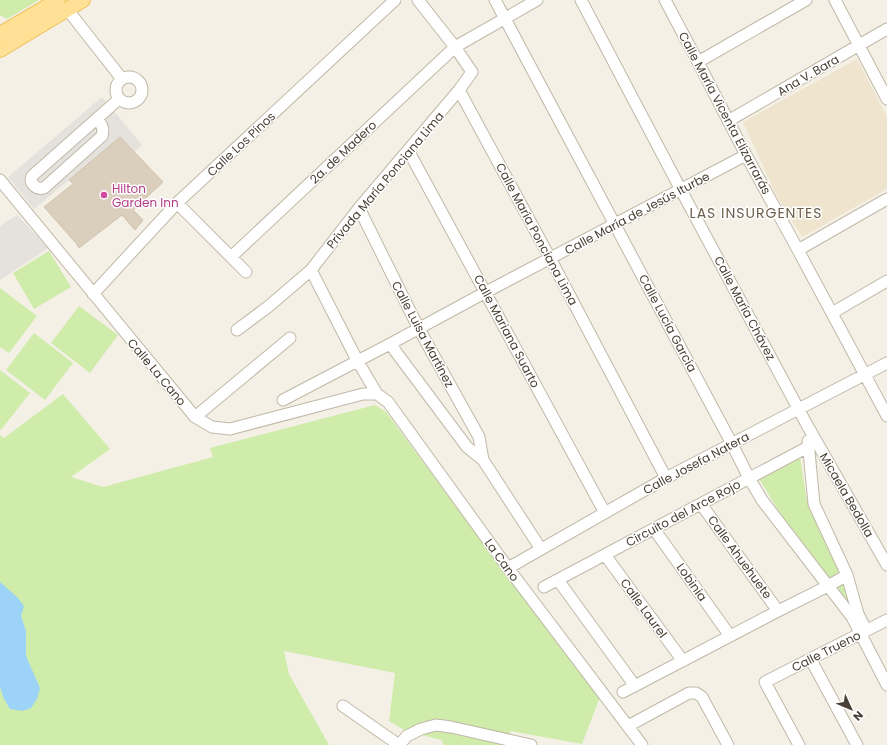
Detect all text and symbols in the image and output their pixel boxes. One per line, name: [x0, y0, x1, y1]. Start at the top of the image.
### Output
street label: Calle María Vicenta Elizarrarás: [675, 29, 775, 197]
street label: Ana V. Bara: [774, 50, 842, 100]
street label: Calle Los Pinos: [203, 108, 279, 180]
street label: Privada María Ponciana Lima: [323, 108, 447, 252]
street label: 2a. de Madero: [306, 116, 380, 187]
street label: Calle María Ponciana Lima: [492, 160, 582, 308]
street label: Calle María de Jesús Iturbe: [561, 167, 713, 259]
place label: Hilton Garden Inn: [112, 180, 179, 211]
marker: Hilton Garden Inn: [99, 190, 109, 200]
district label: LAS INSURGENTES: [690, 203, 822, 223]
street label: Calle María Chávez: [710, 253, 780, 363]
street label: Calle Mariana Suarto: [470, 271, 544, 391]
street label: Calle Lucía García: [635, 271, 701, 375]
street label: Calle Luisa Martínez: [388, 278, 458, 390]
street label: Calle La Cano: [124, 335, 190, 410]
street label: Calle Josefa Natera: [640, 428, 752, 498]
street label: Micaela Bedolla: [816, 450, 878, 540]
street label: Circuito del Arce Rojo: [623, 475, 744, 550]
street label: Calle Ahuehuete: [704, 512, 776, 602]
street label: La Cano: [481, 535, 524, 585]
street label: Lobinia: [673, 560, 711, 604]
street label: Calle Laurel: [617, 575, 671, 641]
street label: Calle Trueno: [789, 626, 864, 676]
north arrow: [831, 689, 871, 729]
text: N: [850, 707, 867, 724]

